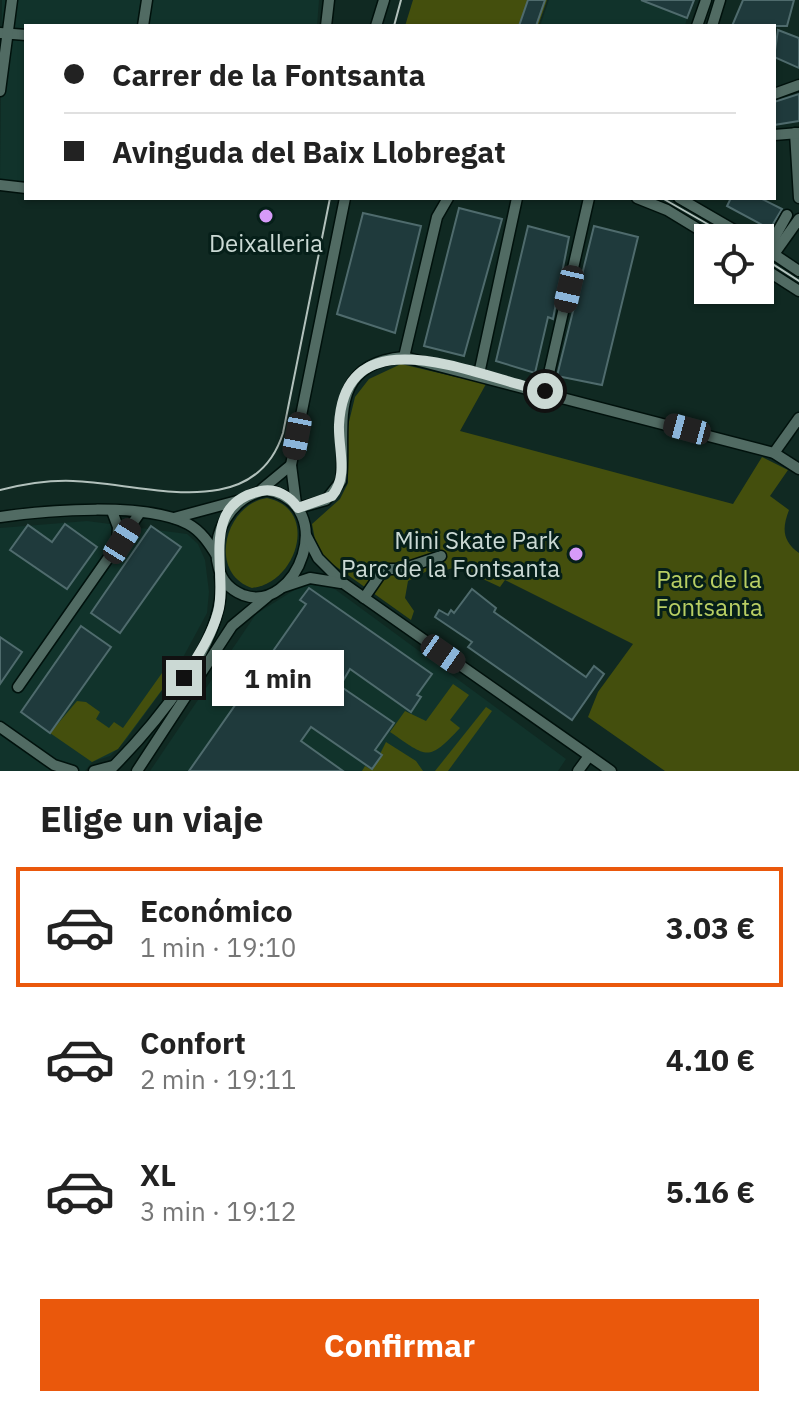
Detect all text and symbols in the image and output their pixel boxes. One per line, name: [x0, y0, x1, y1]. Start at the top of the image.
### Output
text: Carrer de la Fontsanta: [112, 55, 426, 94]
text: Avinguda del Baix Llobregat: [112, 132, 506, 171]
marker: Deixalleria: [257, 207, 275, 225]
map controls: [694, 224, 774, 304]
button: locate: [694, 224, 774, 304]
place label: Deixalleria: [209, 227, 323, 259]
car: [552, 263, 586, 315]
route start: [527, 373, 563, 409]
car: [281, 410, 313, 462]
car: [661, 411, 713, 447]
car: [99, 514, 145, 568]
place label: Mini Skate Park Parc de la Fontsanta: [341, 524, 560, 584]
marker: Mini Skate Park Parc de la Fontsanta: [567, 545, 585, 563]
park label: Parc de la Fontsanta: [655, 563, 763, 623]
car: [416, 630, 470, 678]
callout: 1 min: [212, 650, 344, 706]
route end: [166, 660, 202, 696]
text: 1 min: [244, 661, 312, 695]
text: Elige un viaje: [40, 795, 264, 842]
icon: car: [44, 891, 116, 963]
text: Económico: [140, 891, 293, 930]
text: 3.03 €: [666, 908, 755, 947]
text: 1 min · 19:10: [140, 930, 296, 964]
icon: car: [44, 1023, 116, 1095]
text: Confort: [140, 1023, 246, 1062]
text: 4.10 €: [666, 1040, 755, 1079]
text: 2 min · 19:11: [140, 1062, 296, 1096]
icon: car: [44, 1155, 116, 1227]
text: XL: [140, 1155, 176, 1194]
text: 5.16 €: [666, 1172, 755, 1211]
text: 3 min · 19:12: [140, 1194, 296, 1228]
button: Confirmar: [40, 1299, 759, 1391]

